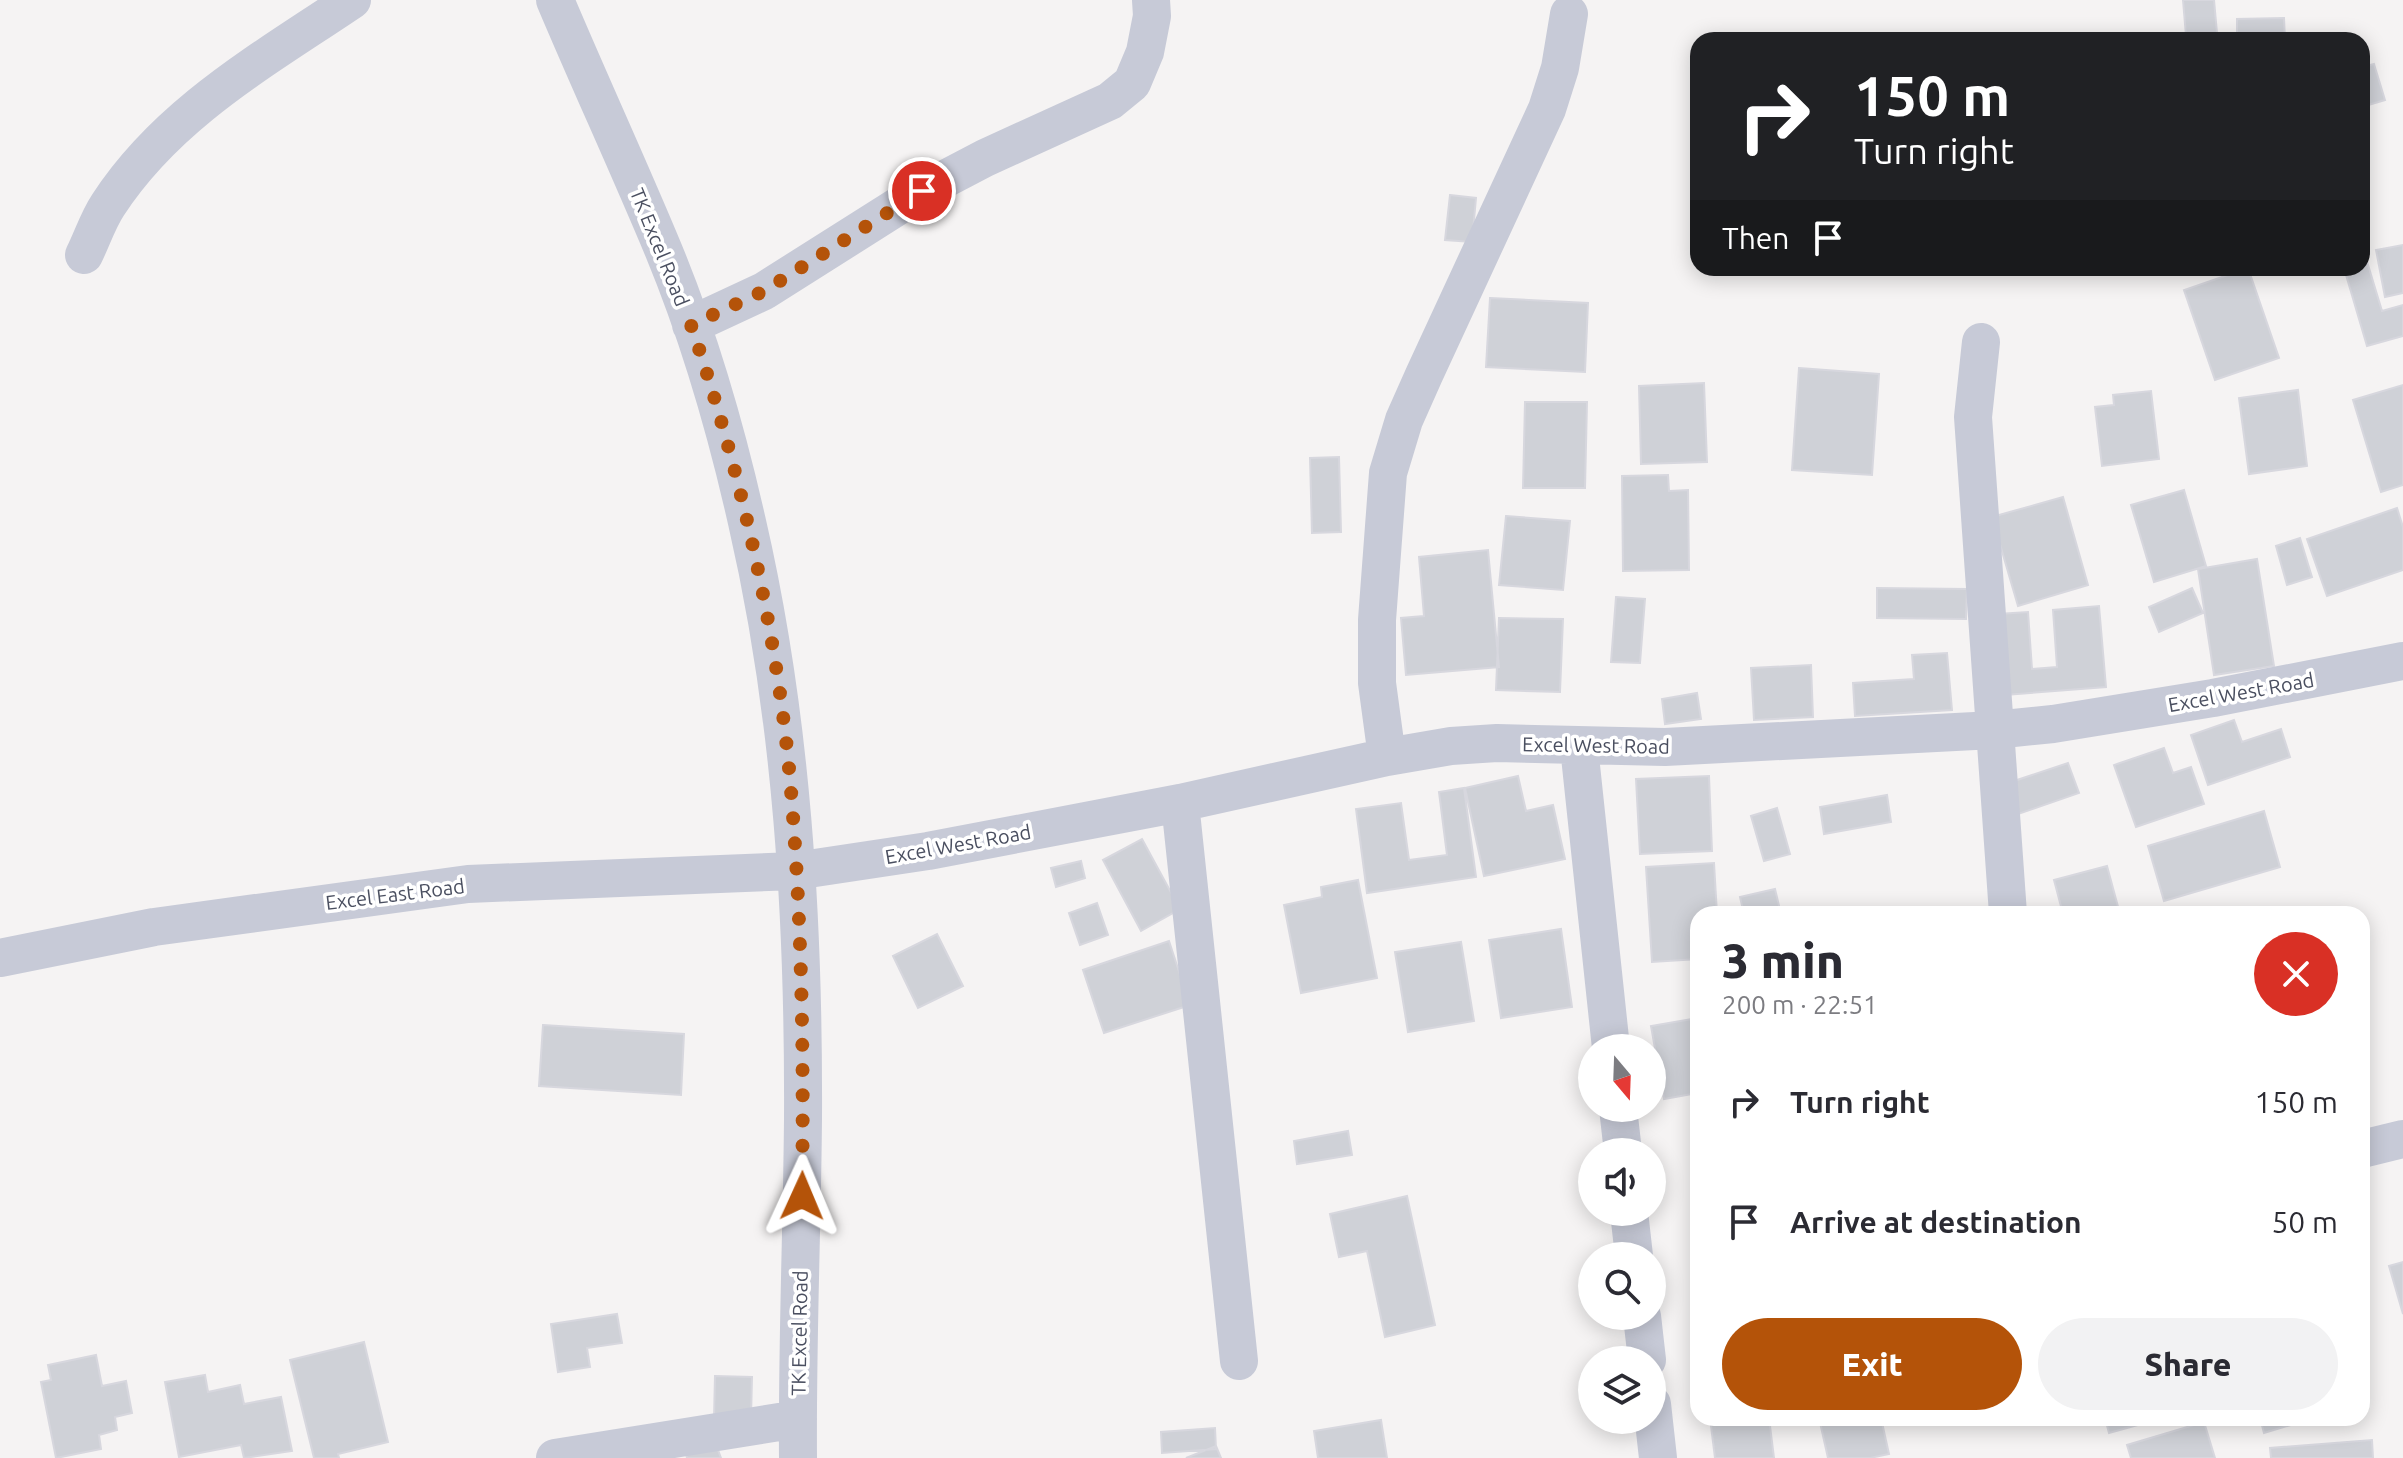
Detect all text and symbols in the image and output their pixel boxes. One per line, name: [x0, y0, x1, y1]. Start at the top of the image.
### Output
icon: right: [1722, 64, 1826, 168]
text: 150 m: [1854, 64, 2010, 127]
text: Turn right: [1854, 130, 2014, 171]
pin: [888, 157, 956, 225]
icon: arrive: [900, 169, 944, 213]
street label: TK Excel Road: [626, 185, 694, 309]
icon: arrive: [1806, 216, 1850, 260]
text: Then: [1722, 221, 1790, 255]
street label: Excel West Road: [2166, 668, 2316, 716]
street label: Excel West Road: [1522, 732, 1670, 758]
street label: Excel West Road: [883, 820, 1033, 868]
street label: Excel East Road: [324, 874, 466, 914]
button: close: [2254, 932, 2338, 1016]
text: 3 min: [1722, 933, 1844, 987]
text: 200 m · 22:51: [1722, 990, 1878, 1019]
north arrow: [1578, 1034, 1666, 1122]
map controls: [1578, 1034, 1666, 1434]
icon: right: [1722, 1080, 1766, 1124]
text: Turn right: [1790, 1085, 1930, 1119]
text: 150 m: [2254, 1085, 2338, 1119]
button: sound: [1578, 1138, 1666, 1226]
position arrow: [760, 1154, 844, 1238]
icon: arrive: [1722, 1200, 1766, 1244]
text: Arrive at destination: [1790, 1205, 2082, 1239]
text: 50 m: [2271, 1205, 2338, 1239]
button: search: [1578, 1242, 1666, 1330]
street label: TK Excel Road: [786, 1270, 812, 1396]
button: Exit: [1722, 1318, 2022, 1410]
button: Share: [2038, 1318, 2338, 1410]
button: layers: [1578, 1346, 1666, 1434]

